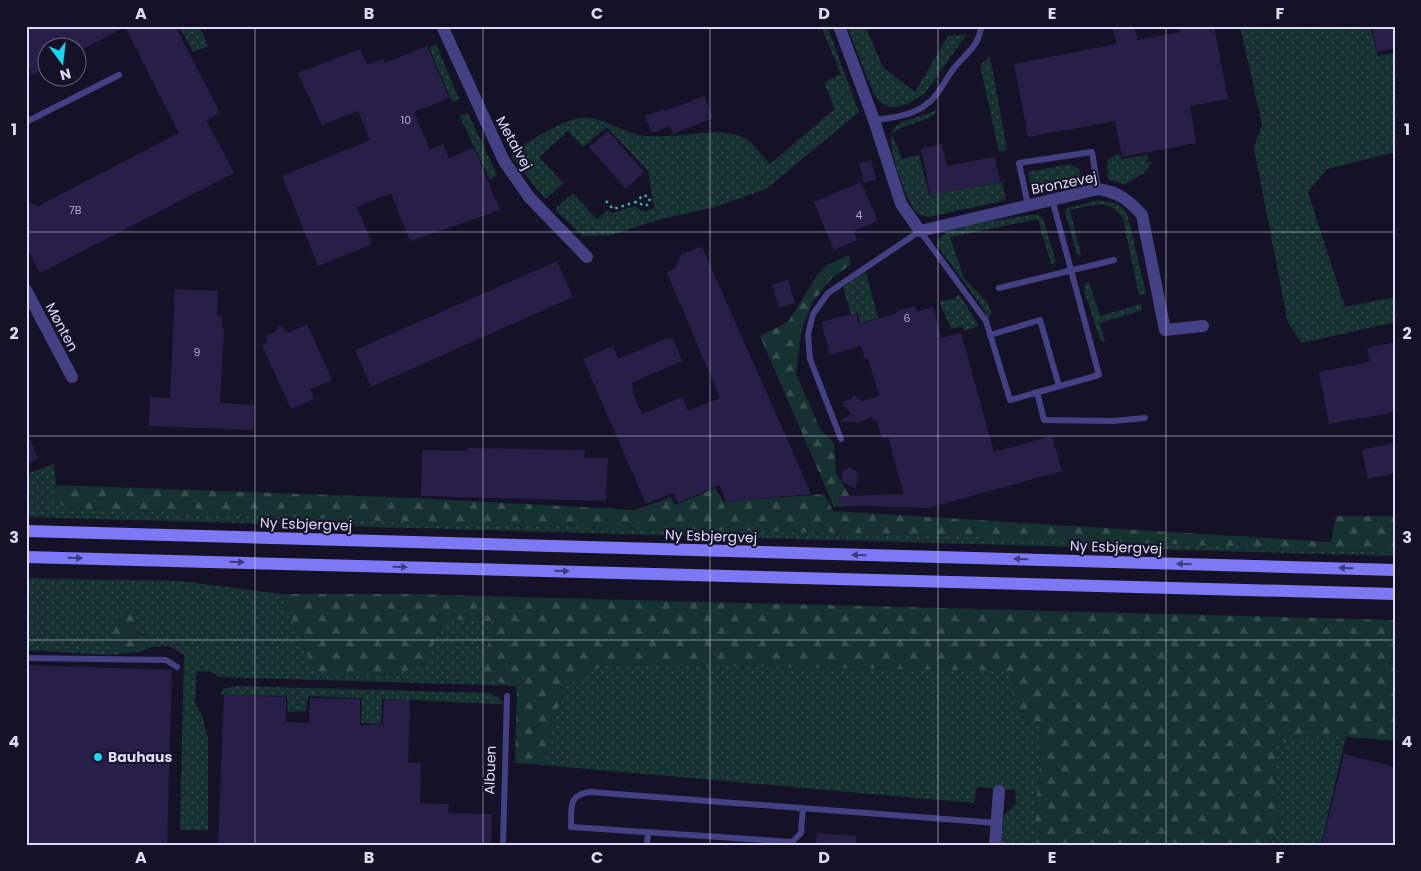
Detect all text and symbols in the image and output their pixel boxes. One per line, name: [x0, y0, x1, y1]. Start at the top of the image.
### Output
text: A: [135, 2, 147, 25]
text: B: [364, 2, 374, 25]
text: C: [591, 2, 603, 25]
text: D: [818, 2, 830, 25]
text: E: [1048, 2, 1056, 25]
text: F: [1276, 2, 1285, 25]
north arrow: [38, 38, 88, 88]
text: N: [58, 64, 73, 86]
house number: 10: [401, 112, 411, 128]
street label: Metalvej: [491, 112, 537, 174]
text: 1: [11, 118, 17, 141]
text: 1: [1404, 118, 1410, 141]
street label: Bronzevej: [1029, 167, 1099, 199]
house number: 7B: [69, 202, 82, 218]
house number: 4: [856, 207, 863, 223]
street label: Mønten: [41, 299, 83, 355]
house number: 6: [904, 310, 911, 326]
text: 2: [9, 322, 19, 345]
text: 2: [1402, 322, 1412, 345]
house number: 9: [194, 344, 201, 360]
street label: Ny Esbjergvej: [260, 512, 352, 536]
street label: Ny Esbjergvej: [665, 524, 757, 548]
text: 3: [9, 526, 19, 549]
text: 3: [1402, 526, 1412, 549]
street label: Ny Esbjergvej: [1070, 535, 1162, 559]
one-way arrow: [850, 551, 866, 559]
one-way arrow: [67, 554, 83, 562]
one-way arrow: [1013, 555, 1029, 563]
one-way arrow: [230, 559, 246, 567]
one-way arrow: [1175, 560, 1191, 568]
one-way arrow: [392, 563, 408, 571]
one-way arrow: [1338, 564, 1354, 572]
one-way arrow: [555, 567, 571, 575]
text: 4: [9, 730, 20, 753]
text: 4: [1402, 730, 1413, 753]
street label: Albuen: [479, 745, 501, 795]
place label: Bauhaus: [108, 747, 173, 767]
marker: Bauhaus: [92, 751, 104, 763]
text: A: [135, 846, 147, 869]
text: B: [364, 846, 374, 869]
text: C: [591, 846, 603, 869]
text: D: [818, 846, 830, 869]
text: E: [1048, 846, 1056, 869]
text: F: [1276, 846, 1285, 869]

